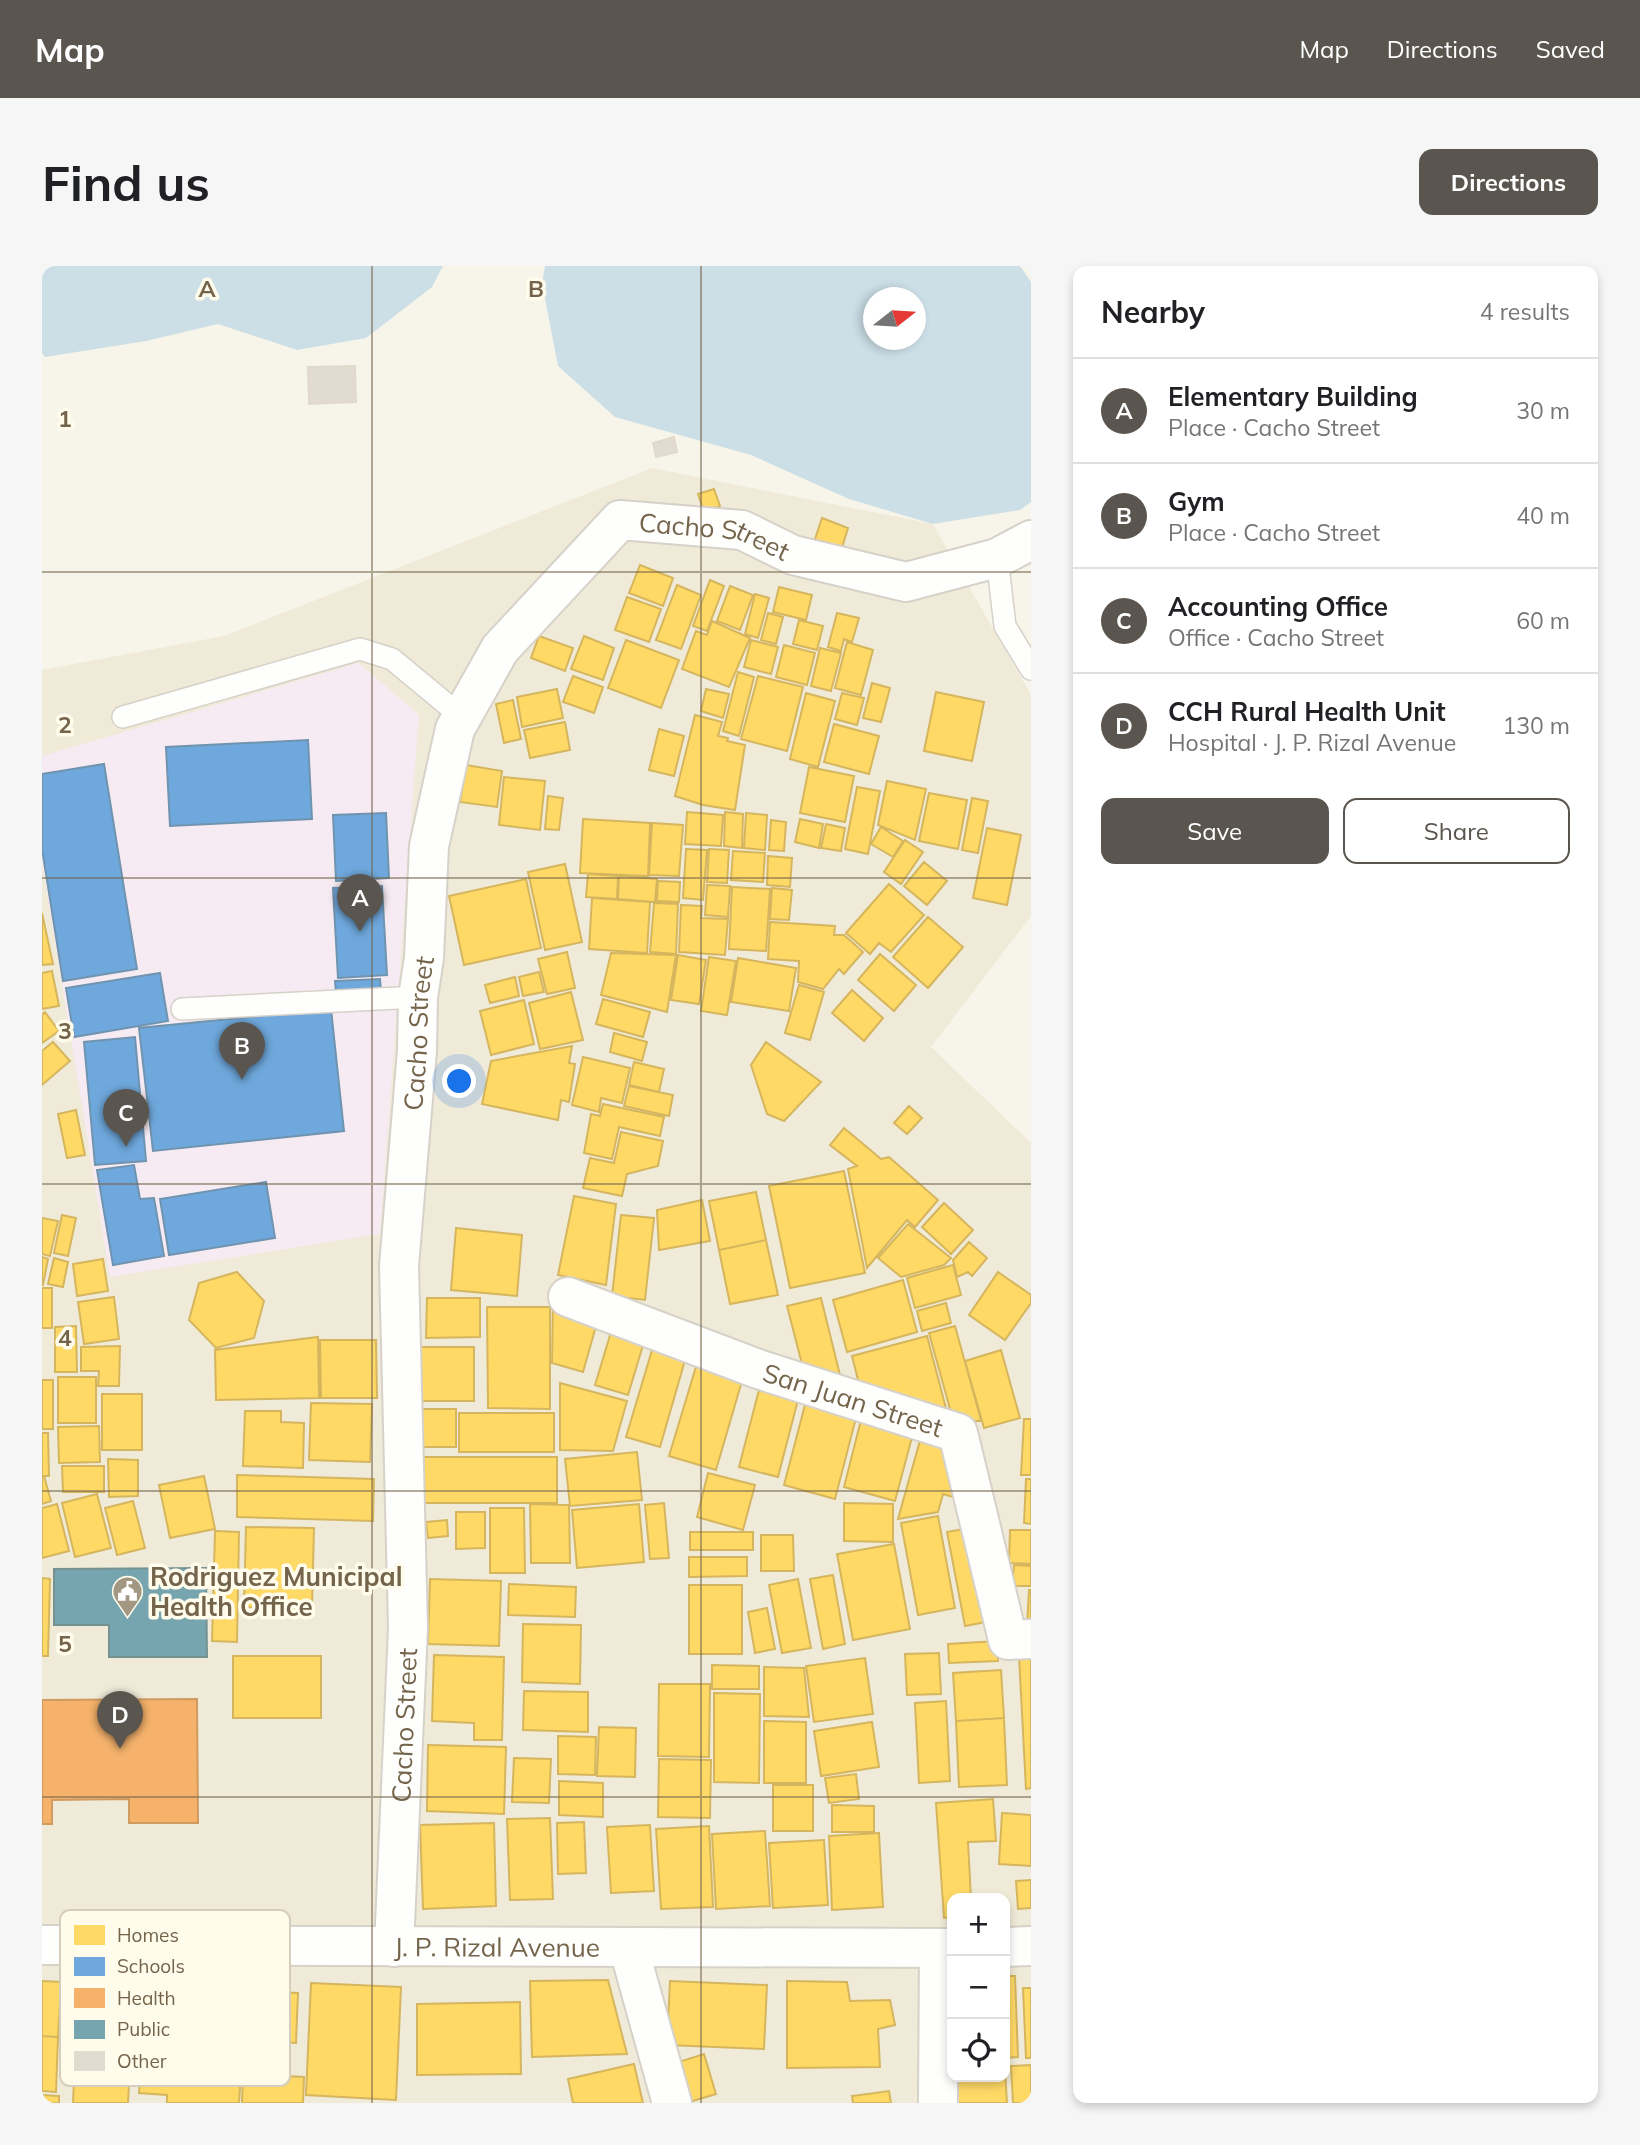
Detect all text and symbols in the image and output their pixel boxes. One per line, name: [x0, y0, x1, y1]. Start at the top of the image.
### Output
text: Map: [35, 29, 105, 70]
text: Map: [1299, 34, 1349, 64]
text: Directions: [1387, 34, 1498, 64]
text: Saved: [1536, 34, 1605, 64]
button: Directions: [1419, 149, 1598, 215]
text: Find us: [42, 152, 210, 213]
text: A: [198, 274, 216, 303]
text: B: [528, 274, 544, 303]
north arrow: [863, 287, 926, 350]
text: Nearby: [1101, 293, 1205, 331]
text: 4 results: [1480, 297, 1570, 326]
text: Elementary Building: [1168, 380, 1418, 413]
text: A: [1115, 396, 1133, 425]
text: 30 m: [1516, 396, 1570, 425]
text: 1: [58, 404, 72, 433]
text: Place · Cacho Street: [1168, 413, 1380, 442]
text: Gym: [1168, 485, 1225, 518]
text: B: [1116, 501, 1132, 530]
text: 40 m: [1516, 501, 1570, 530]
street label: Cacho Street: [638, 505, 795, 567]
text: Place · Cacho Street: [1168, 518, 1380, 547]
text: Accounting Office: [1168, 590, 1388, 623]
text: C: [1116, 606, 1132, 635]
text: 60 m: [1516, 606, 1570, 635]
text: Office · Cacho Street: [1168, 623, 1384, 652]
text: CCH Rural Health Unit: [1168, 695, 1446, 728]
text: 2: [58, 710, 72, 739]
text: D: [1115, 711, 1133, 740]
text: 130 m: [1502, 711, 1570, 740]
text: Hospital · J. P. Rizal Avenue: [1168, 728, 1456, 757]
button: Save: [1101, 798, 1329, 864]
button: Share: [1343, 798, 1570, 864]
pin: A: [337, 874, 383, 932]
street label: Cacho Street: [396, 954, 441, 1112]
text: 3: [58, 1016, 72, 1045]
pin: B: [219, 1022, 265, 1080]
your location: [442, 1064, 476, 1098]
pin: C: [103, 1089, 149, 1147]
text: 4: [58, 1323, 72, 1352]
street label: San Juan Street: [759, 1355, 947, 1444]
place label: Rodriguez Municipal Health Office: [150, 1560, 402, 1623]
public building icon: Rodriguez Municipal Health Office: [110, 1574, 144, 1618]
text: 5: [58, 1629, 72, 1658]
street label: Cacho Street: [384, 1647, 424, 1803]
pin: D: [97, 1691, 143, 1749]
map controls: [947, 1893, 1010, 2082]
button: +: [947, 1893, 1010, 1956]
legend: [60, 1910, 290, 2086]
text: Homes: [117, 1923, 179, 1947]
street label: J. P. Rizal Avenue: [394, 1930, 600, 1963]
text: Schools: [117, 1954, 185, 1978]
button: −: [947, 1956, 1010, 2019]
text: Health: [117, 1986, 176, 2010]
text: Public: [117, 2017, 170, 2041]
button: locate: [947, 2019, 1010, 2082]
text: Other: [117, 2049, 167, 2073]

